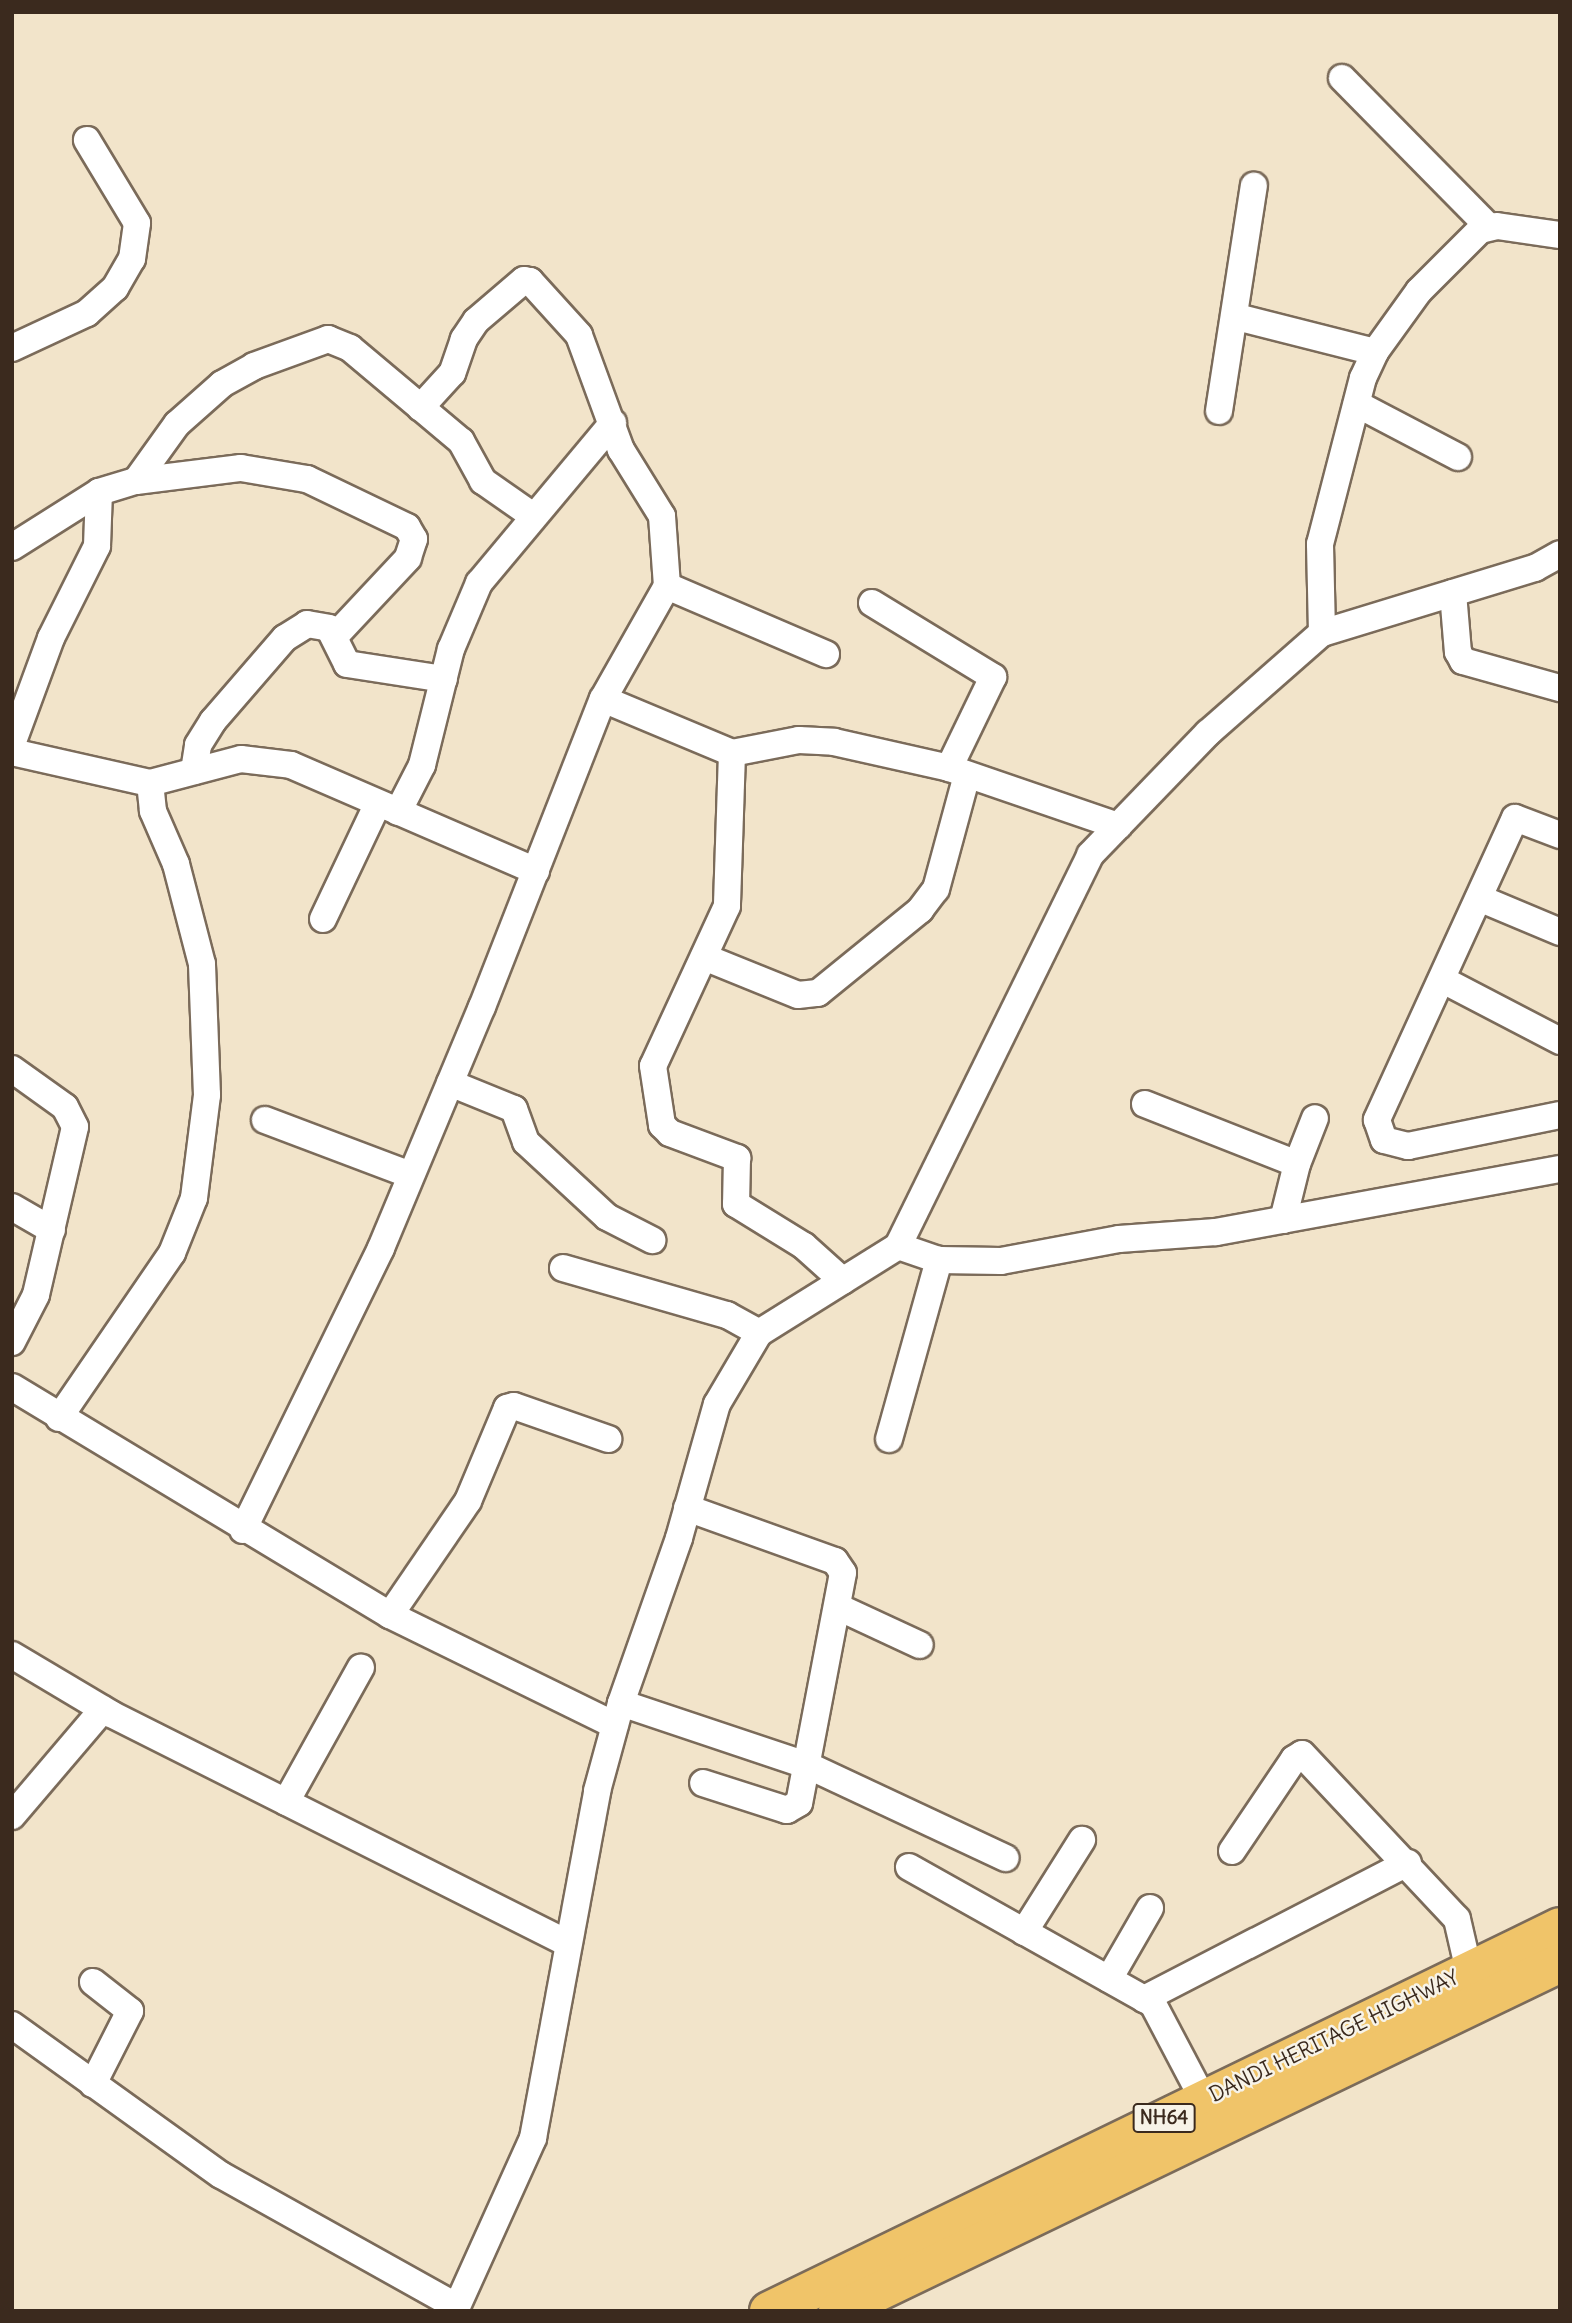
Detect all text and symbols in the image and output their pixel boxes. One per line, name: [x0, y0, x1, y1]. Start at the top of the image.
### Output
street label: DANDI HERITAGE HIGHWAY: [1205, 1965, 1463, 2107]
road number: NH64: [1132, 2102, 1196, 2134]

